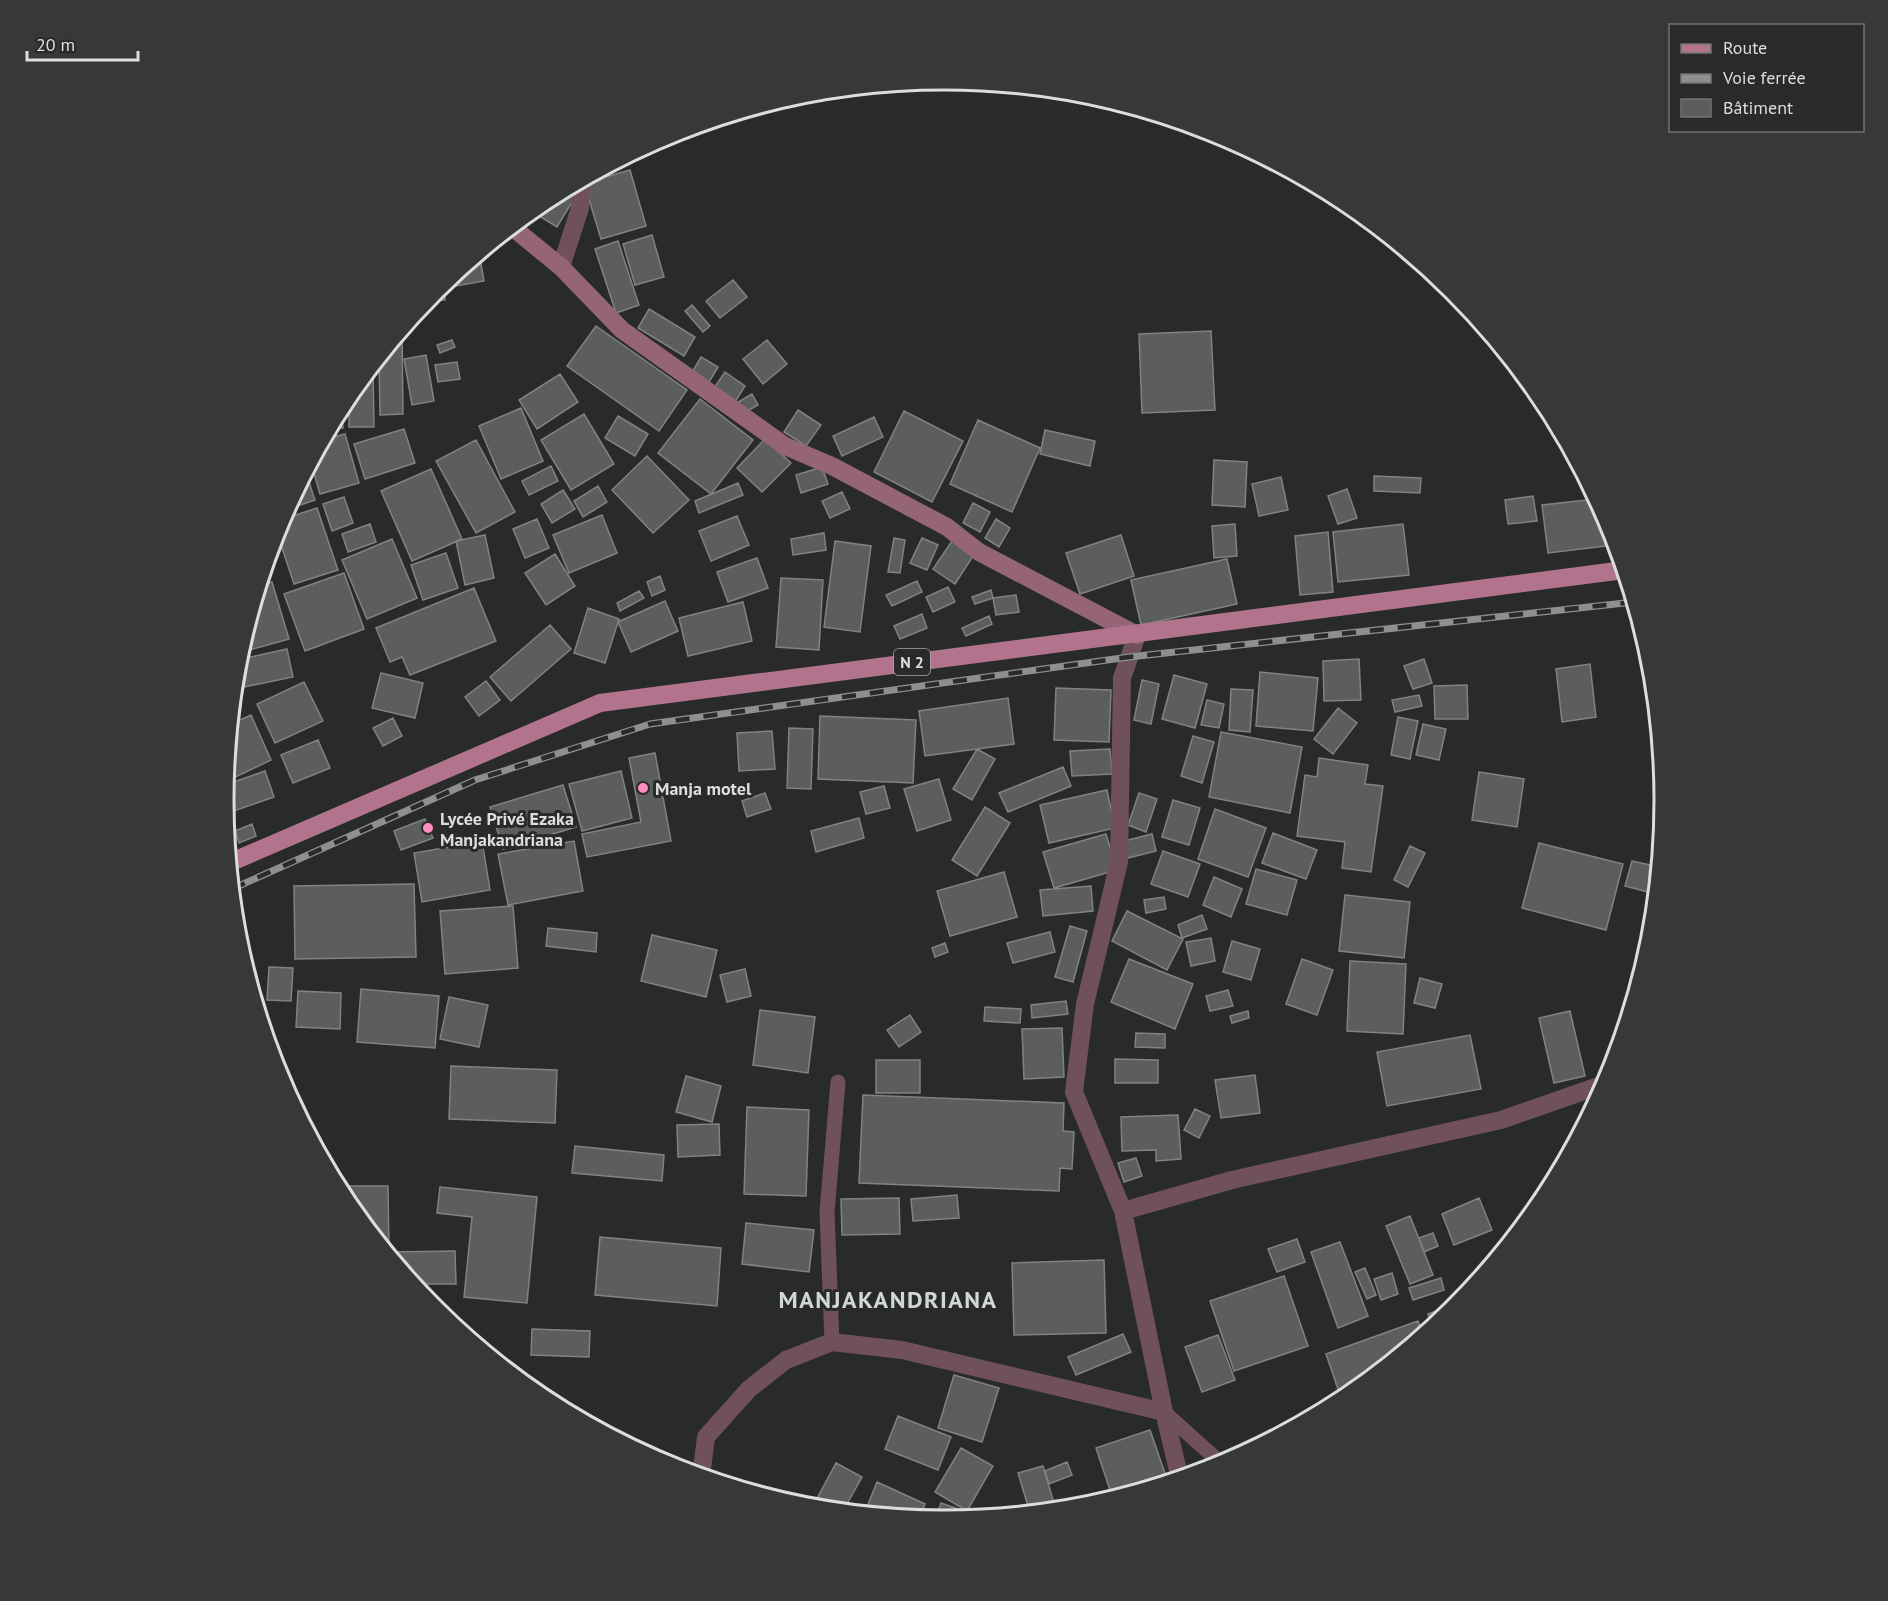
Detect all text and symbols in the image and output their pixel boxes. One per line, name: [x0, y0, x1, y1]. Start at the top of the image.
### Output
scale bar: [27, 24, 138, 62]
legend: [1669, 24, 1864, 132]
text: 20 m: [36, 33, 75, 56]
text: Route: [1723, 36, 1767, 59]
text: Voie ferrée: [1722, 66, 1806, 89]
text: Bâtiment: [1723, 96, 1793, 119]
road number: N 2: [894, 649, 930, 675]
place label: Manja motel: [655, 777, 752, 800]
marker: Manja motel: [636, 781, 650, 795]
place label: Lycée Privé Ezaka Manjakandriana: [440, 807, 574, 851]
marker: Lycée Privé Ezaka Manjakandriana: [421, 821, 435, 835]
district label: MANJAKANDRIANA: [778, 1284, 998, 1315]

